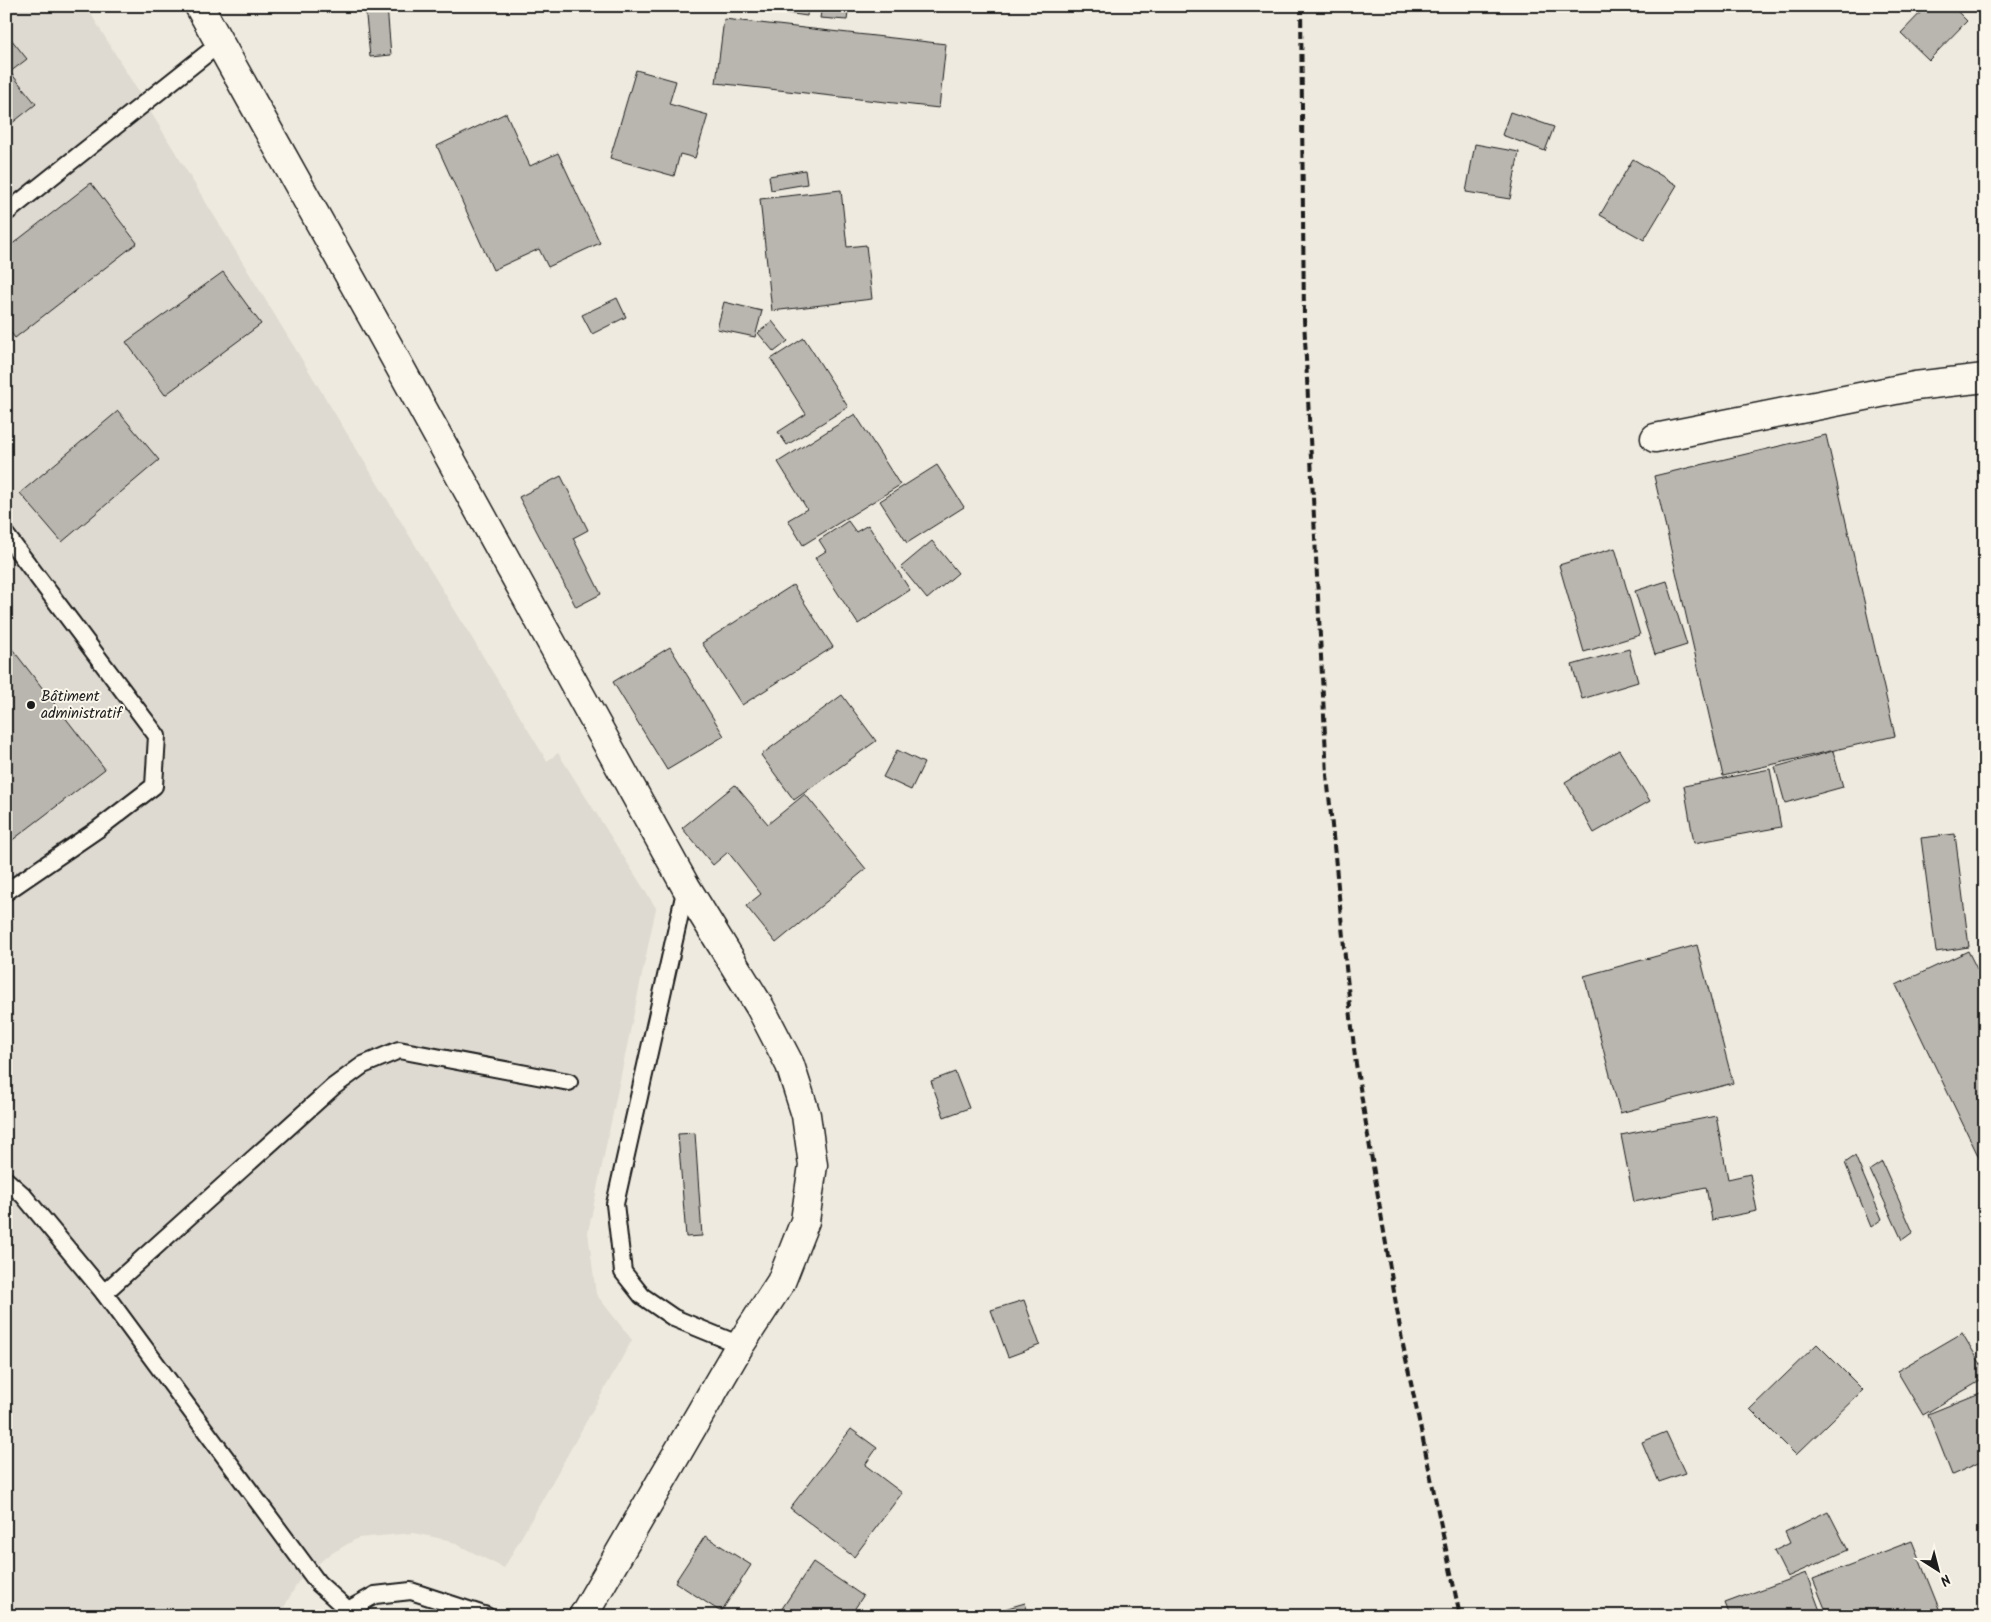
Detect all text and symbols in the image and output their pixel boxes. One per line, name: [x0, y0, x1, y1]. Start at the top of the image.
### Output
place label: Bâtiment administratif: [41, 685, 123, 726]
marker: Bâtiment administratif: [25, 699, 37, 711]
north arrow: [1914, 1544, 1964, 1594]
text: N: [1935, 1568, 1955, 1591]

